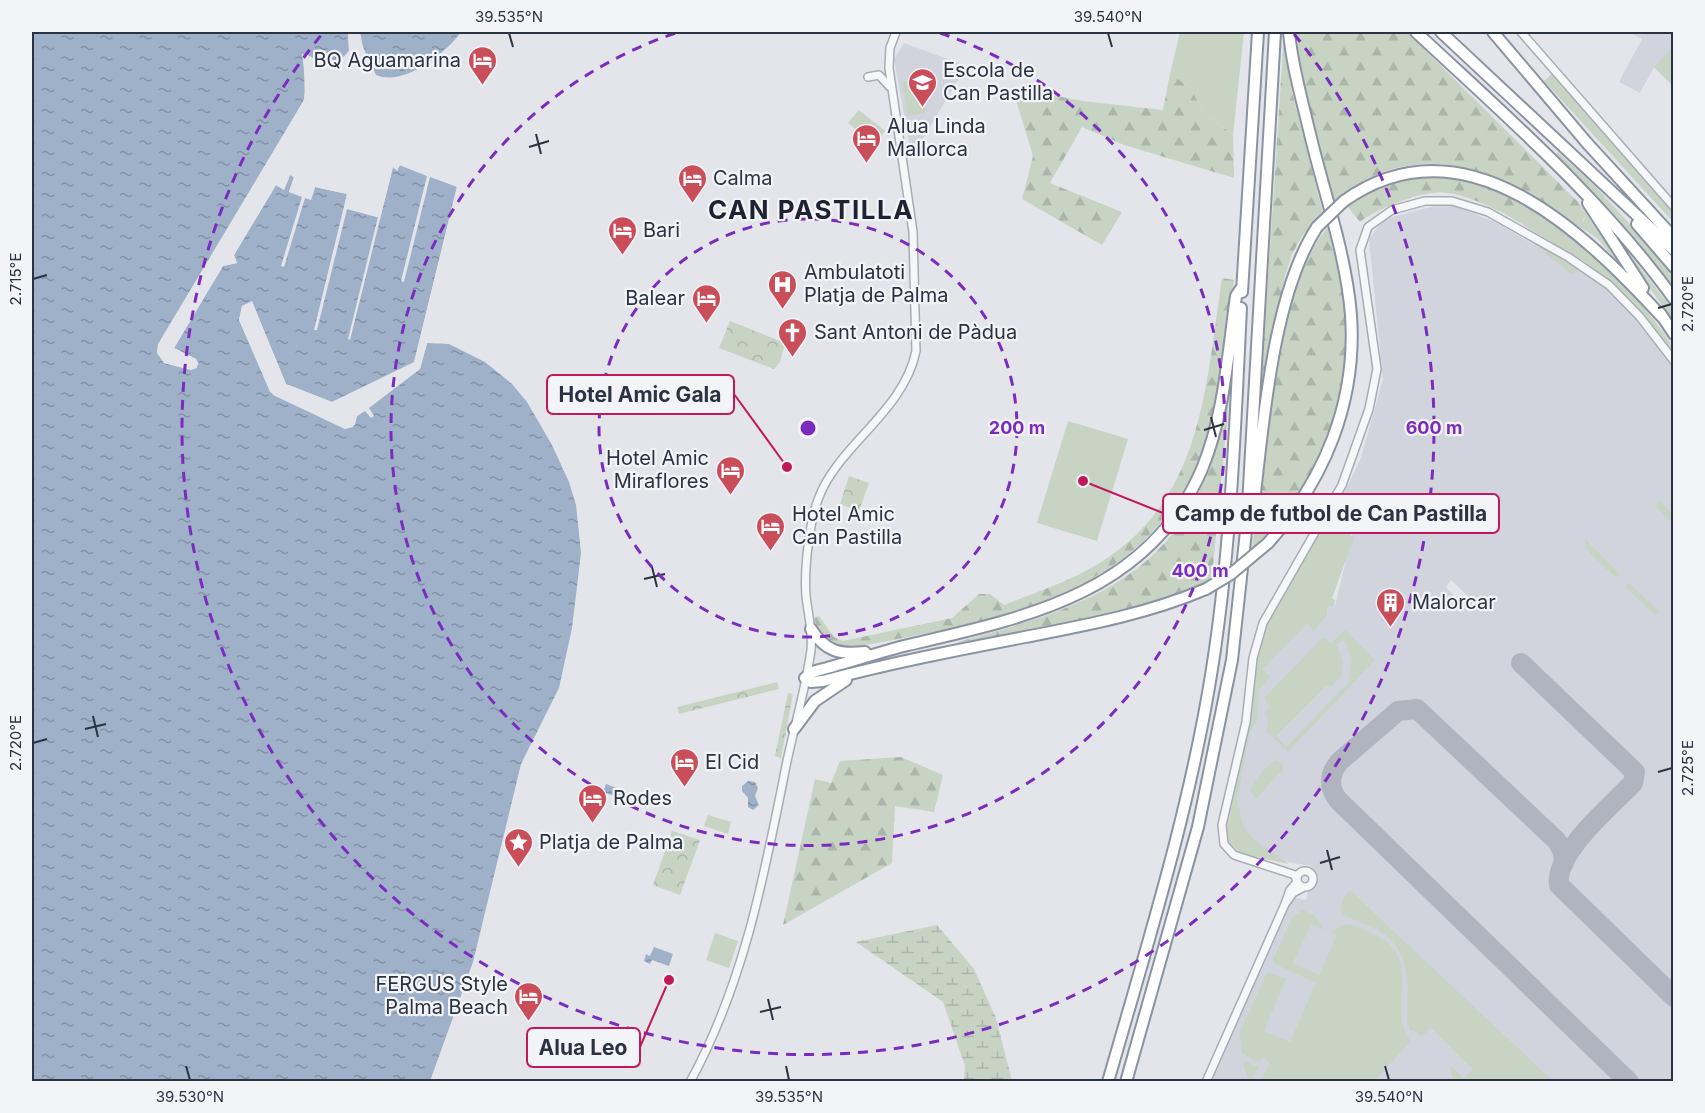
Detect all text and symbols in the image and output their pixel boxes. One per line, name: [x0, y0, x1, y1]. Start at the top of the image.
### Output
text: 39.535°N: [475, 7, 543, 26]
text: 39.540°N: [1074, 7, 1142, 26]
hotel icon: BQ Aguamarina: [466, 44, 498, 86]
place label: BQ Aguamarina: [313, 48, 461, 72]
place label: Escola de Can Pastilla: [943, 58, 1053, 105]
school or university icon: Escola de Can Pastilla: [906, 66, 938, 108]
place label: Alua Linda Mallorca: [887, 114, 986, 161]
hotel icon: Alua Linda Mallorca: [850, 122, 882, 164]
hotel icon: Calma: [676, 162, 708, 204]
place label: Calma: [713, 166, 772, 190]
district label: CAN PASTILLA: [708, 194, 914, 225]
hotel icon: Bari: [606, 214, 638, 256]
place label: Bari: [643, 218, 680, 242]
text: 2.715°E: [6, 253, 25, 305]
place label: Ambulatoti Platja de Palma: [804, 260, 948, 307]
hospital icon: Ambulatoti Platja de Palma: [767, 268, 799, 310]
text: 2.720°E: [1678, 276, 1697, 332]
hotel icon: Balear: [690, 282, 722, 324]
place label: Balear: [625, 286, 685, 310]
church icon: Sant Antoni de Pàdua: [777, 316, 809, 358]
place label: Sant Antoni de Pàdua: [814, 320, 1017, 344]
callout: Hotel Amic Gala: [547, 375, 734, 414]
text: Hotel Amic Gala: [559, 382, 721, 407]
text: 200 m: [989, 417, 1045, 438]
text: 600 m: [1406, 417, 1462, 438]
centre of rings: [798, 418, 818, 438]
place label: Hotel Amic Miraflores: [606, 446, 709, 493]
hotel icon: Hotel Amic Miraflores: [714, 454, 746, 496]
callout: Camp de futbol de Can Pastilla: [1163, 494, 1499, 533]
text: Camp de futbol de Can Pastilla: [1175, 501, 1487, 526]
place label: Hotel Amic Can Pastilla: [792, 502, 902, 549]
hotel icon: Hotel Amic Can Pastilla: [755, 510, 787, 552]
text: 400 m: [1171, 560, 1229, 581]
building icon: Malorcar: [1375, 586, 1407, 628]
place label: Malorcar: [1412, 590, 1496, 614]
text: 2.720°E: [6, 715, 25, 771]
text: 2.725°E: [1678, 740, 1697, 796]
hotel icon: El Cid: [668, 746, 700, 788]
place label: El Cid: [705, 750, 759, 774]
hotel icon: Rodes: [576, 782, 608, 824]
place label: Rodes: [613, 786, 672, 810]
place icon: Platja de Palma: [502, 826, 534, 868]
place label: Platja de Palma: [539, 830, 683, 854]
place label: FERGUS Style Palma Beach: [375, 972, 508, 1019]
hotel icon: FERGUS Style Palma Beach: [513, 980, 545, 1022]
callout: Alua Leo: [527, 1028, 640, 1067]
text: Alua Leo: [539, 1035, 628, 1060]
text: 39.530°N: [156, 1087, 224, 1106]
text: 39.535°N: [755, 1087, 823, 1106]
text: 39.540°N: [1355, 1087, 1423, 1106]

